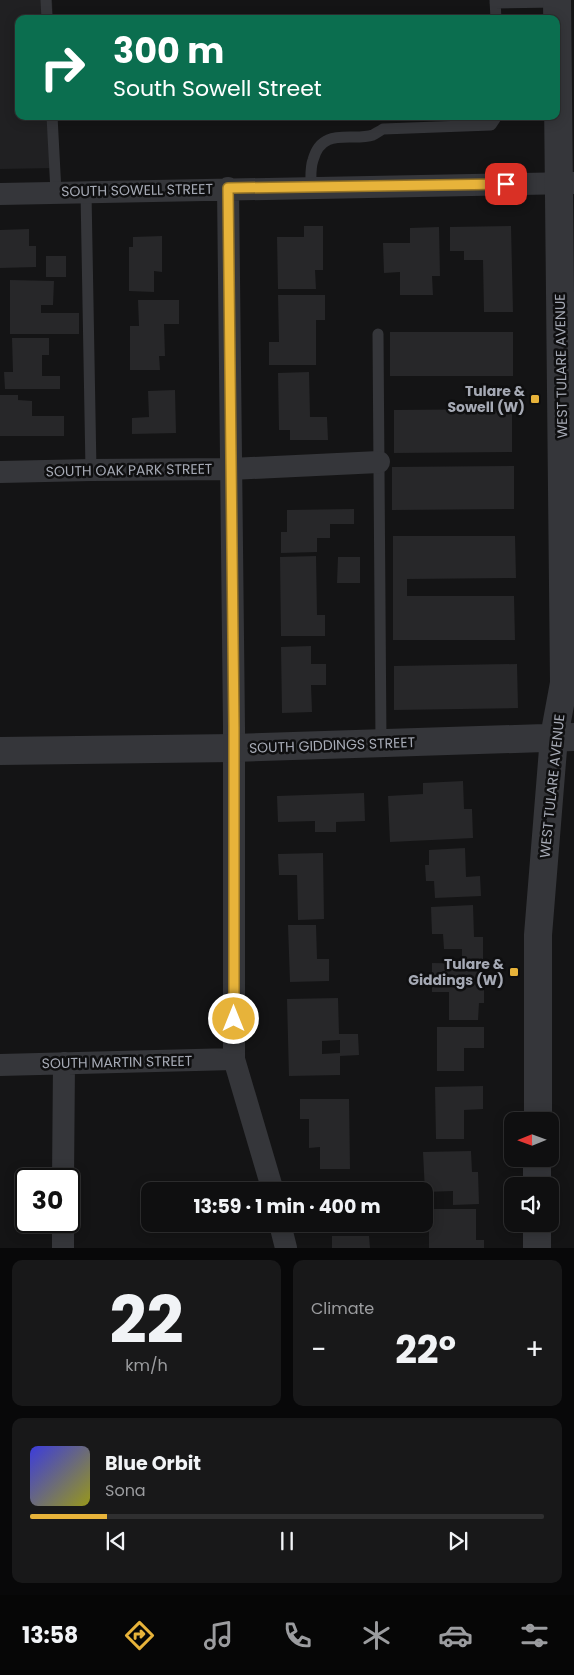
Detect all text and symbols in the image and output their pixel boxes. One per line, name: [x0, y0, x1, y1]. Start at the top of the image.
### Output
text: 300 m: [113, 26, 224, 75]
icon: right: [30, 35, 95, 100]
text: South Sowell Street: [113, 73, 322, 104]
pin: [485, 163, 527, 205]
icon: arrive: [492, 170, 520, 198]
street label: SOUTH SOWELL STREET: [61, 179, 213, 201]
street label: WEST TULARE AVENUE: [550, 293, 572, 439]
place label: Tulare & Sowell (W): [447, 381, 526, 417]
marker: Tulare & Sowell (W): [529, 393, 541, 405]
street label: SOUTH OAK PARK STREET: [46, 459, 213, 481]
street label: WEST TULARE AVENUE: [534, 713, 570, 859]
street label: SOUTH GIDDINGS STREET: [249, 732, 416, 758]
place label: Tulare & Giddings (W): [408, 954, 505, 990]
marker: Tulare & Giddings (W): [508, 966, 520, 978]
position arrow: [207, 992, 259, 1044]
street label: SOUTH MARTIN STREET: [42, 1051, 193, 1073]
north arrow: [504, 1112, 559, 1168]
map controls: [504, 1112, 559, 1232]
speed limit sign: 30: [15, 1168, 80, 1233]
button: sound: [504, 1177, 559, 1232]
text: 13:59 · 1 min · 400 m: [193, 1193, 381, 1220]
text: 22: [109, 1275, 184, 1366]
text: Climate: [311, 1297, 374, 1320]
text: 22°: [395, 1323, 456, 1376]
text: −: [311, 1330, 326, 1369]
text: +: [525, 1330, 544, 1369]
text: km/h: [125, 1354, 168, 1377]
text: Blue Orbit: [105, 1450, 201, 1477]
text: Sona: [105, 1479, 146, 1502]
icon: previous: [102, 1527, 130, 1555]
icon: pause: [273, 1527, 301, 1555]
icon: next: [444, 1527, 472, 1555]
icon: directions: [122, 1618, 157, 1653]
icon: music: [201, 1618, 236, 1653]
icon: phone: [280, 1618, 315, 1653]
icon: climate: [359, 1618, 394, 1653]
icon: car: [438, 1618, 473, 1653]
icon: filters: [517, 1618, 552, 1653]
text: 13:58: [22, 1620, 78, 1651]

